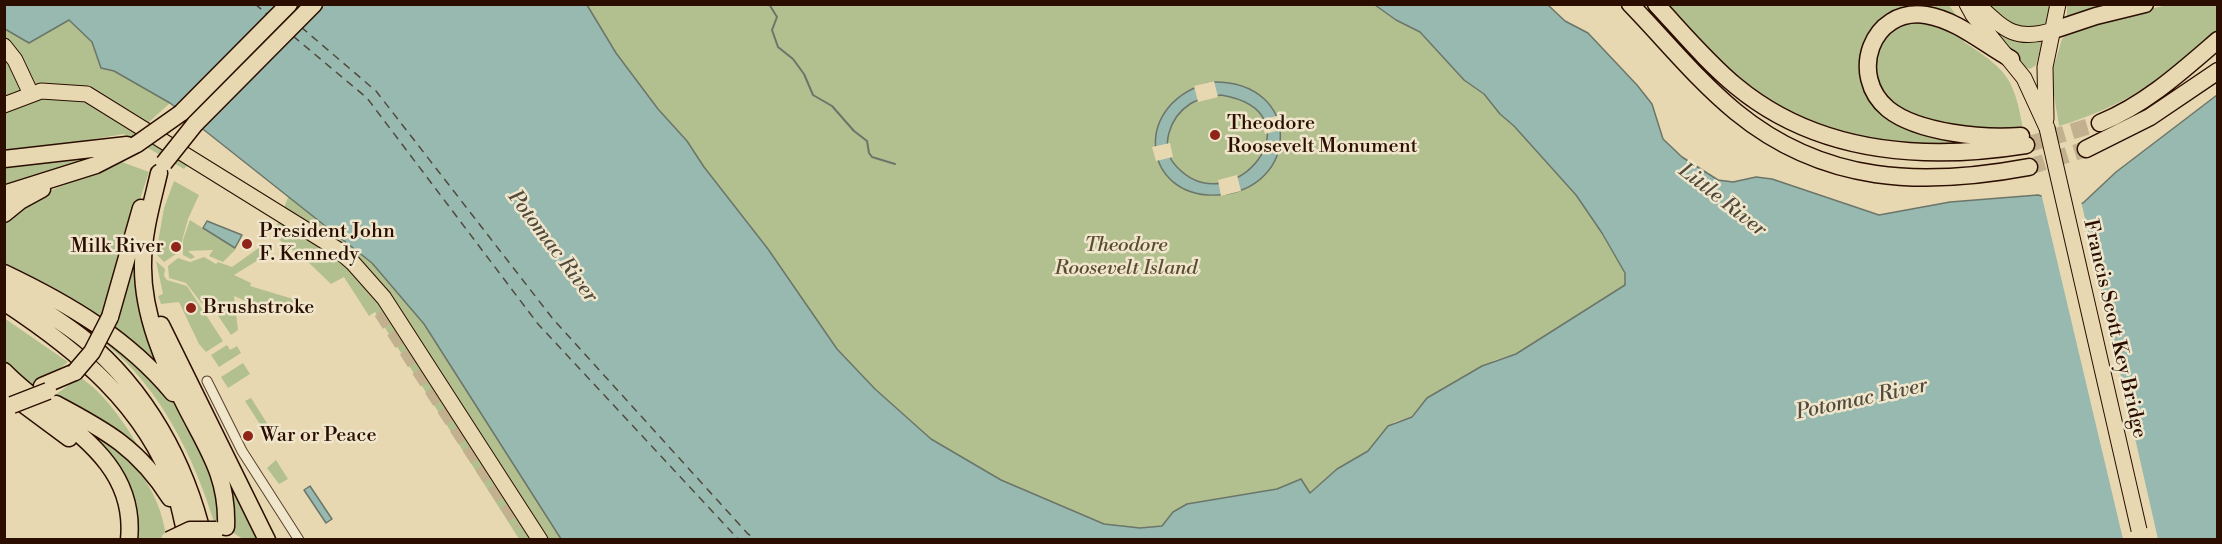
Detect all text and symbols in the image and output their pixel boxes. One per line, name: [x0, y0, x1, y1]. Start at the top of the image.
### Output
place label: Theodore Roosevelt Monument: [1227, 112, 1418, 159]
marker: Theodore Roosevelt Monument: [1208, 128, 1222, 142]
water label: Little River: [1673, 159, 1771, 243]
water label: Potomac River: [502, 186, 602, 308]
street label: Francis Scott Key Bridge: [2077, 217, 2151, 441]
place label: President John F. Kennedy: [259, 220, 395, 267]
park label: Theodore Roosevelt Island: [1054, 234, 1198, 281]
place label: Milk River: [70, 235, 164, 259]
marker: President John F. Kennedy: [240, 237, 254, 251]
marker: Milk River: [169, 240, 183, 254]
place label: Brushstroke: [203, 296, 314, 320]
marker: Brushstroke: [184, 301, 198, 315]
water label: Potomac River: [1794, 374, 1930, 426]
place label: War or Peace: [260, 424, 377, 448]
marker: War or Peace: [241, 429, 255, 443]

